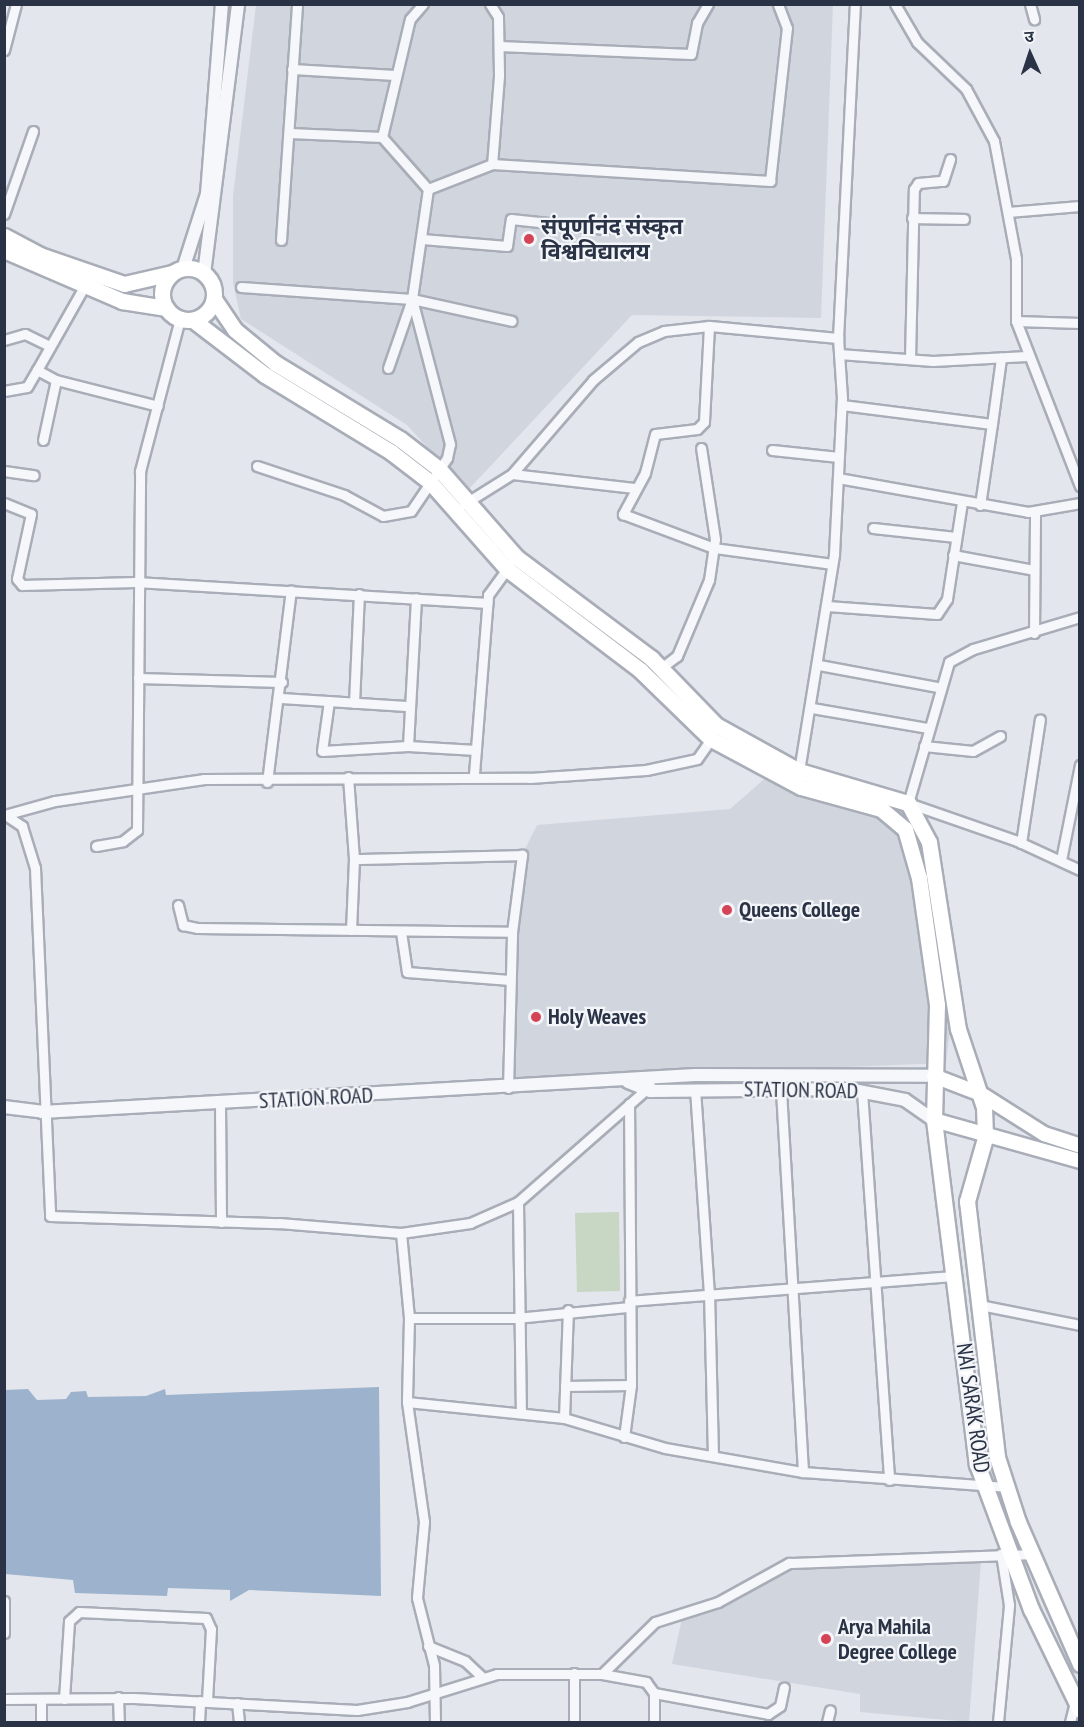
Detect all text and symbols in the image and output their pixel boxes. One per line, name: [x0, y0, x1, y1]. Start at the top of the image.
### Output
north arrow: [1000, 24, 1060, 84]
text: उ: [1024, 26, 1034, 46]
place label: संपूर्णानंद संस्कृत विश्वविद्यालय: [541, 213, 683, 264]
marker: संपूर्णानंद संस्कृत विश्वविद्यालय: [522, 232, 536, 246]
place label: Queens College: [739, 897, 860, 923]
marker: Queens College: [720, 903, 734, 917]
place label: Holy Weaves: [548, 1004, 647, 1030]
marker: Holy Weaves: [529, 1010, 543, 1024]
street label: STATION ROAD: [744, 1076, 858, 1104]
street label: STATION ROAD: [258, 1082, 374, 1114]
street label: NAI SARAK ROAD: [951, 1341, 995, 1475]
place label: Arya Mahila Degree College: [838, 1613, 957, 1664]
marker: Arya Mahila Degree College: [819, 1632, 833, 1646]

